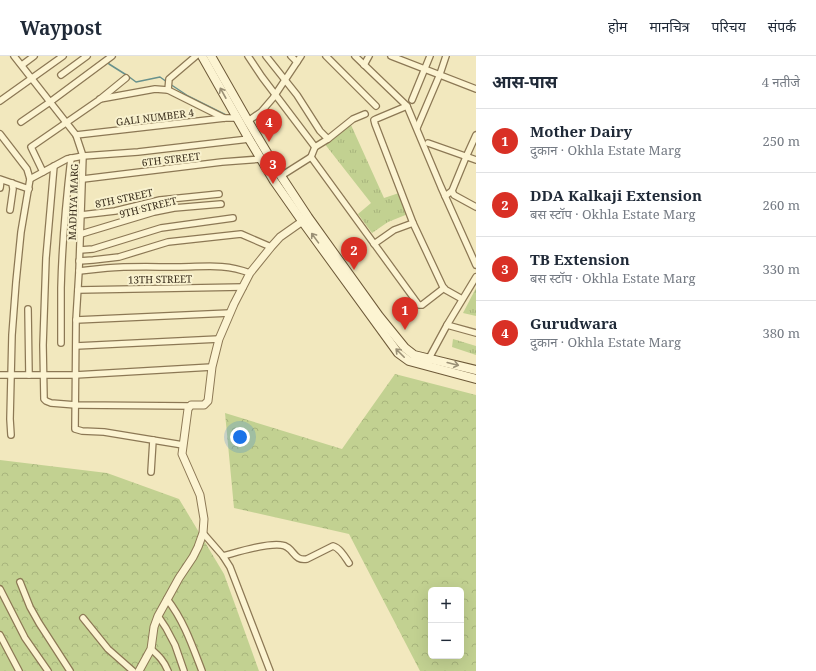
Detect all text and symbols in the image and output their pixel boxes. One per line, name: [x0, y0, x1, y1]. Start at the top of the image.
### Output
text: Waypost: [20, 15, 102, 41]
text: होम: [608, 17, 627, 36]
text: मानचित्र: [649, 17, 690, 36]
text: परिचय: [712, 17, 746, 36]
text: संपर्क: [768, 17, 796, 36]
text: आस-पास: [492, 70, 557, 93]
text: 4 नतीजे: [762, 73, 800, 91]
one-way arrow: [218, 87, 226, 99]
street label: GALI NUMBER 4: [115, 105, 195, 129]
pin: 4: [256, 109, 282, 142]
text: Mother Dairy: [530, 121, 632, 141]
text: 1: [501, 132, 509, 150]
text: 250 m: [763, 132, 800, 150]
text: दुकान · Okhla Estate Marg: [530, 141, 681, 159]
street label: 6TH STREET: [141, 148, 201, 170]
pin: 3: [260, 151, 286, 184]
street label: MADHYA MARG: [65, 163, 81, 241]
street label: 8TH STREET: [94, 185, 154, 211]
text: DDA Kalkaji Extension: [530, 185, 702, 205]
street label: 9TH STREET: [118, 193, 178, 221]
text: 2: [501, 196, 509, 214]
text: 260 m: [763, 196, 800, 214]
text: बस स्टॉप · Okhla Estate Marg: [530, 205, 696, 223]
one-way arrow: [310, 233, 319, 244]
pin: 2: [341, 237, 367, 270]
text: TB Extension: [530, 249, 630, 269]
text: 3: [501, 260, 509, 278]
text: 330 m: [763, 260, 800, 278]
text: बस स्टॉप · Okhla Estate Marg: [530, 269, 696, 287]
street label: 13TH STREET: [128, 271, 192, 287]
pin: 1: [392, 297, 418, 330]
text: Gurudwara: [530, 313, 618, 333]
text: 4: [501, 324, 509, 342]
text: 380 m: [763, 324, 800, 342]
text: दुकान · Okhla Estate Marg: [530, 333, 681, 351]
one-way arrow: [395, 349, 405, 358]
one-way arrow: [446, 361, 459, 368]
your location: [230, 427, 250, 447]
map controls: [428, 587, 464, 659]
button: +: [428, 587, 464, 623]
button: −: [428, 623, 464, 659]

